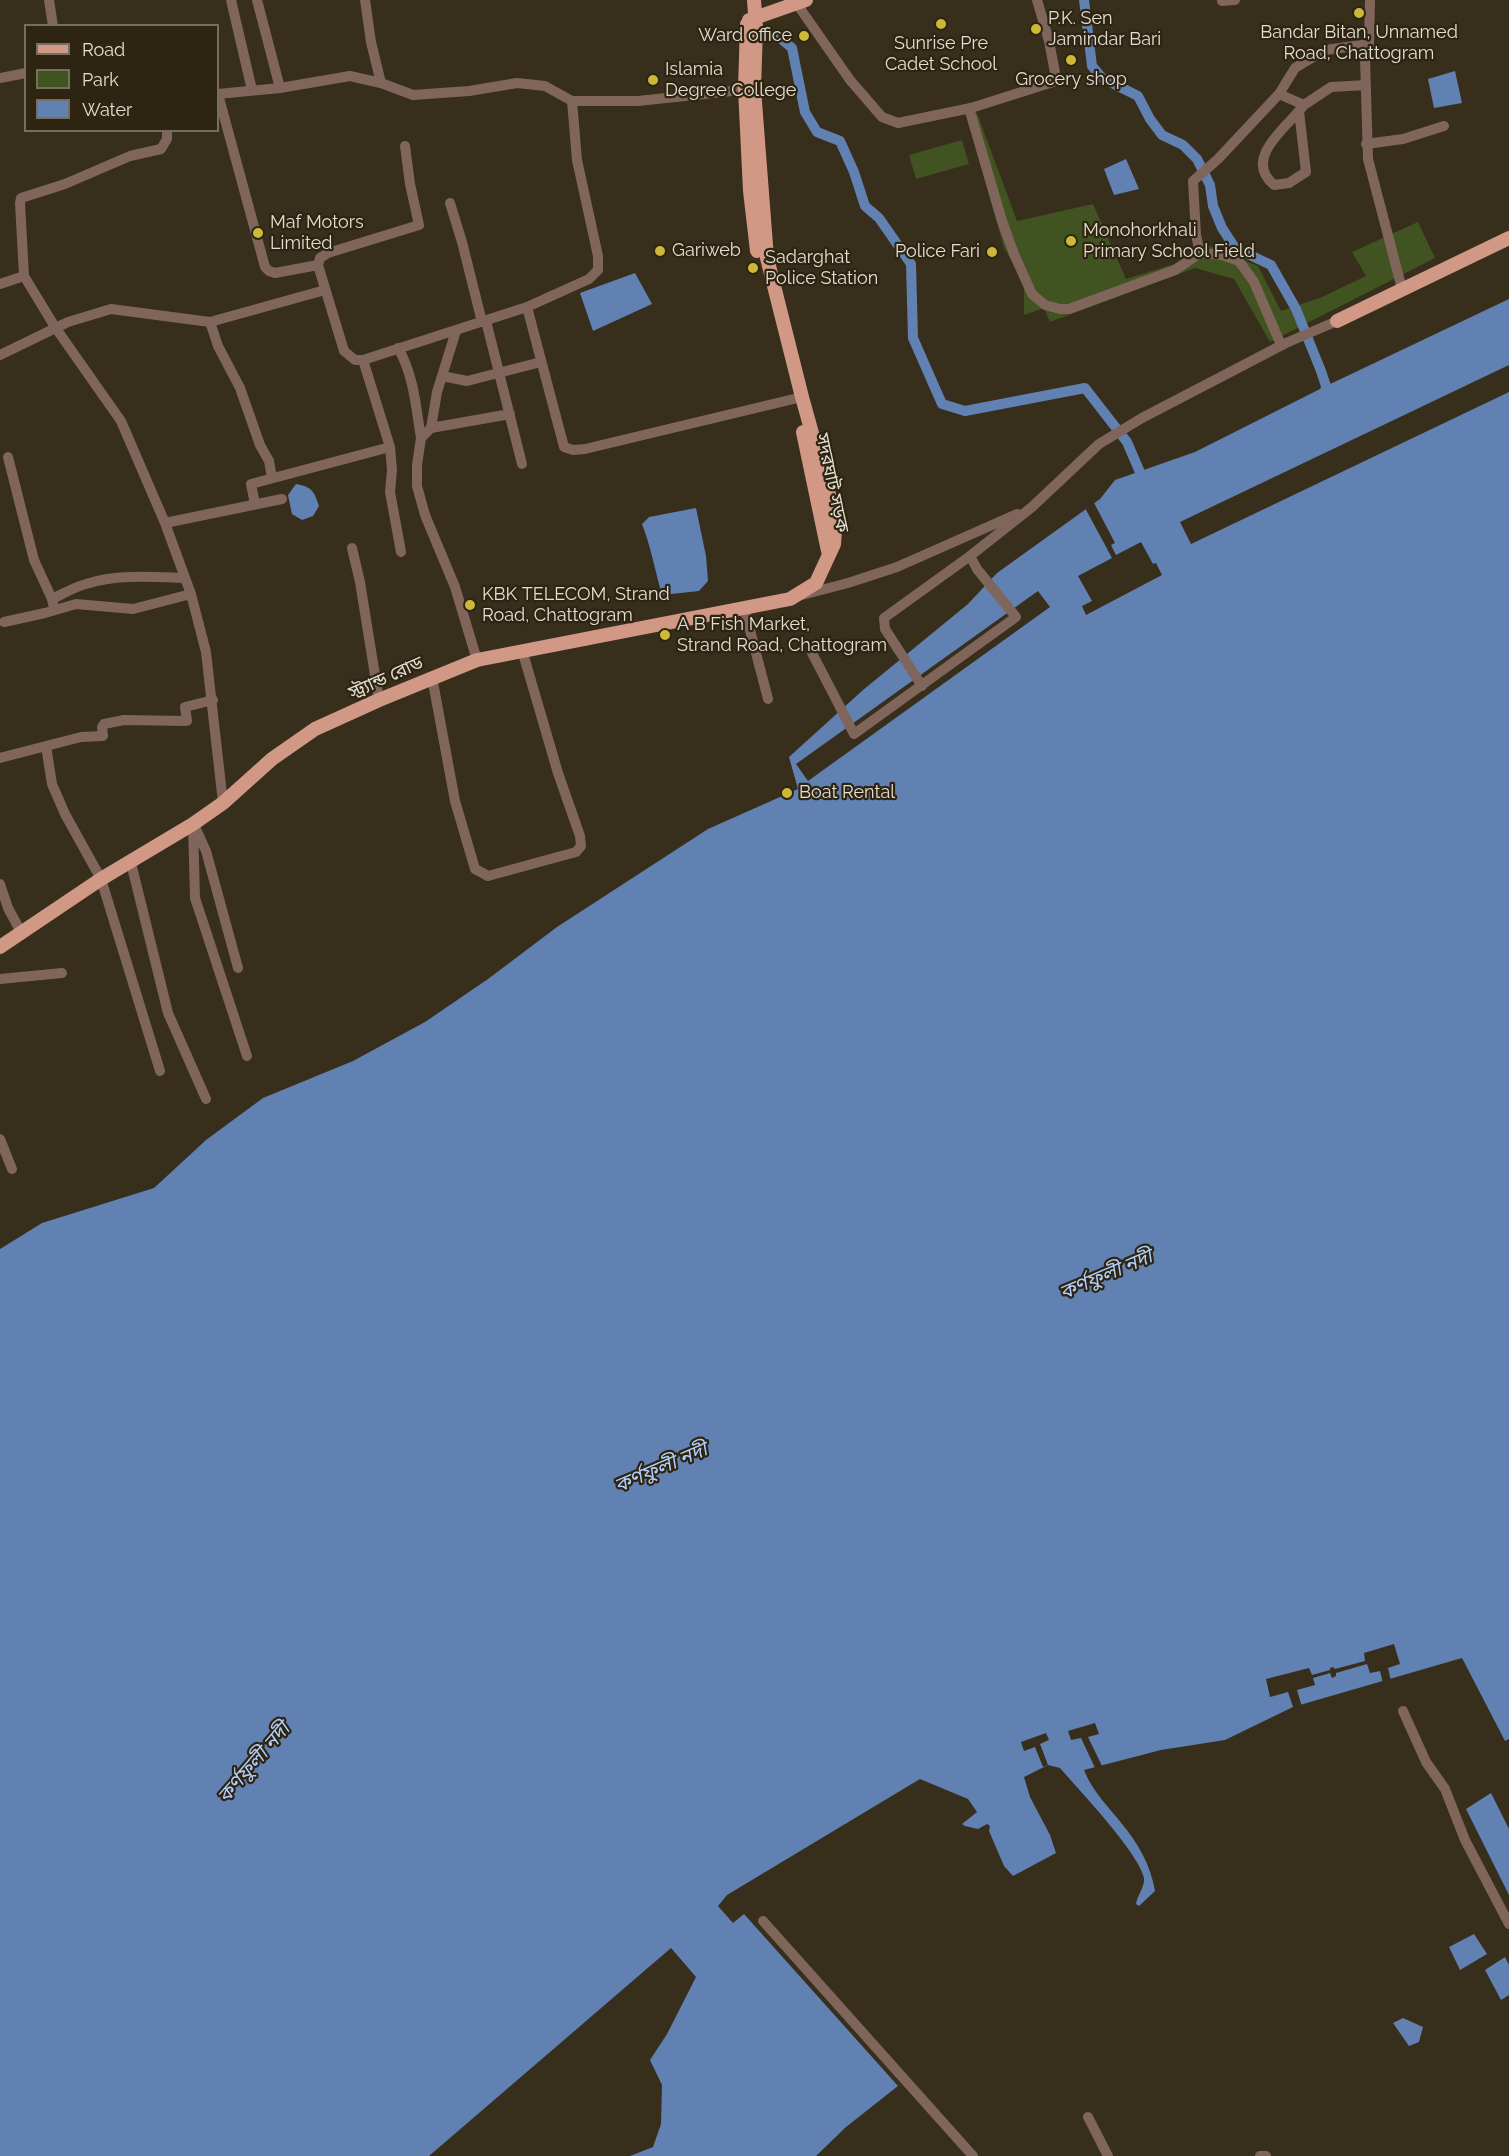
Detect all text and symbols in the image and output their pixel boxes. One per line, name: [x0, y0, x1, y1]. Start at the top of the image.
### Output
marker: Bandar Bitan, Unnamed Road, Chattogram: [1352, 6, 1366, 20]
place label: P.K. Sen Jamindar Bari: [1048, 8, 1161, 50]
marker: Sunrise Pre Cadet School: [934, 17, 948, 31]
marker: P.K. Sen Jamindar Bari: [1029, 22, 1043, 36]
place label: Bandar Bitan, Unnamed Road, Chattogram: [1260, 22, 1458, 64]
legend: [24, 24, 219, 132]
place label: Ward office: [698, 25, 792, 47]
marker: Ward office: [797, 29, 811, 43]
place label: Sunrise Pre Cadet School: [885, 33, 997, 76]
text: Road: [82, 39, 125, 60]
marker: Grocery shop: [1064, 53, 1078, 67]
place label: Islamia Degree College: [665, 59, 796, 101]
text: Park: [82, 69, 119, 90]
place label: Grocery shop: [1015, 69, 1127, 91]
marker: Islamia Degree College: [646, 73, 660, 87]
text: Water: [82, 99, 132, 120]
place label: Maf Motors Limited: [270, 212, 364, 254]
place label: Monohorkhali Primary School Field: [1083, 220, 1255, 262]
marker: Maf Motors Limited: [251, 226, 265, 240]
marker: Monohorkhali Primary School Field: [1064, 234, 1078, 248]
place label: Gariweb: [672, 240, 741, 262]
place label: Police Fari: [895, 241, 980, 263]
marker: Gariweb: [653, 244, 667, 258]
marker: Police Fari: [985, 245, 999, 259]
place label: Sadarghat Police Station: [765, 247, 878, 290]
marker: Sadarghat Police Station: [746, 261, 760, 275]
street label: সদরঘাট সড়ক: [811, 431, 853, 535]
place label: KBK TELECOM, Strand Road, Chattogram: [482, 584, 670, 626]
marker: KBK TELECOM, Strand Road, Chattogram: [463, 598, 477, 612]
place label: A B Fish Market, Strand Road, Chattogram: [677, 614, 887, 656]
marker: A B Fish Market, Strand Road, Chattogram: [658, 628, 672, 642]
street label: স্ট্র্যান্ড রোড: [345, 652, 427, 704]
place label: Boat Rental: [799, 782, 895, 804]
marker: Boat Rental: [780, 786, 794, 800]
water label: কর্ণফুলী নদী: [1056, 1245, 1156, 1305]
water label: কর্ণফুলী নদী: [611, 1438, 711, 1498]
water label: কর্ণফুলী নদী: [213, 1718, 295, 1808]

